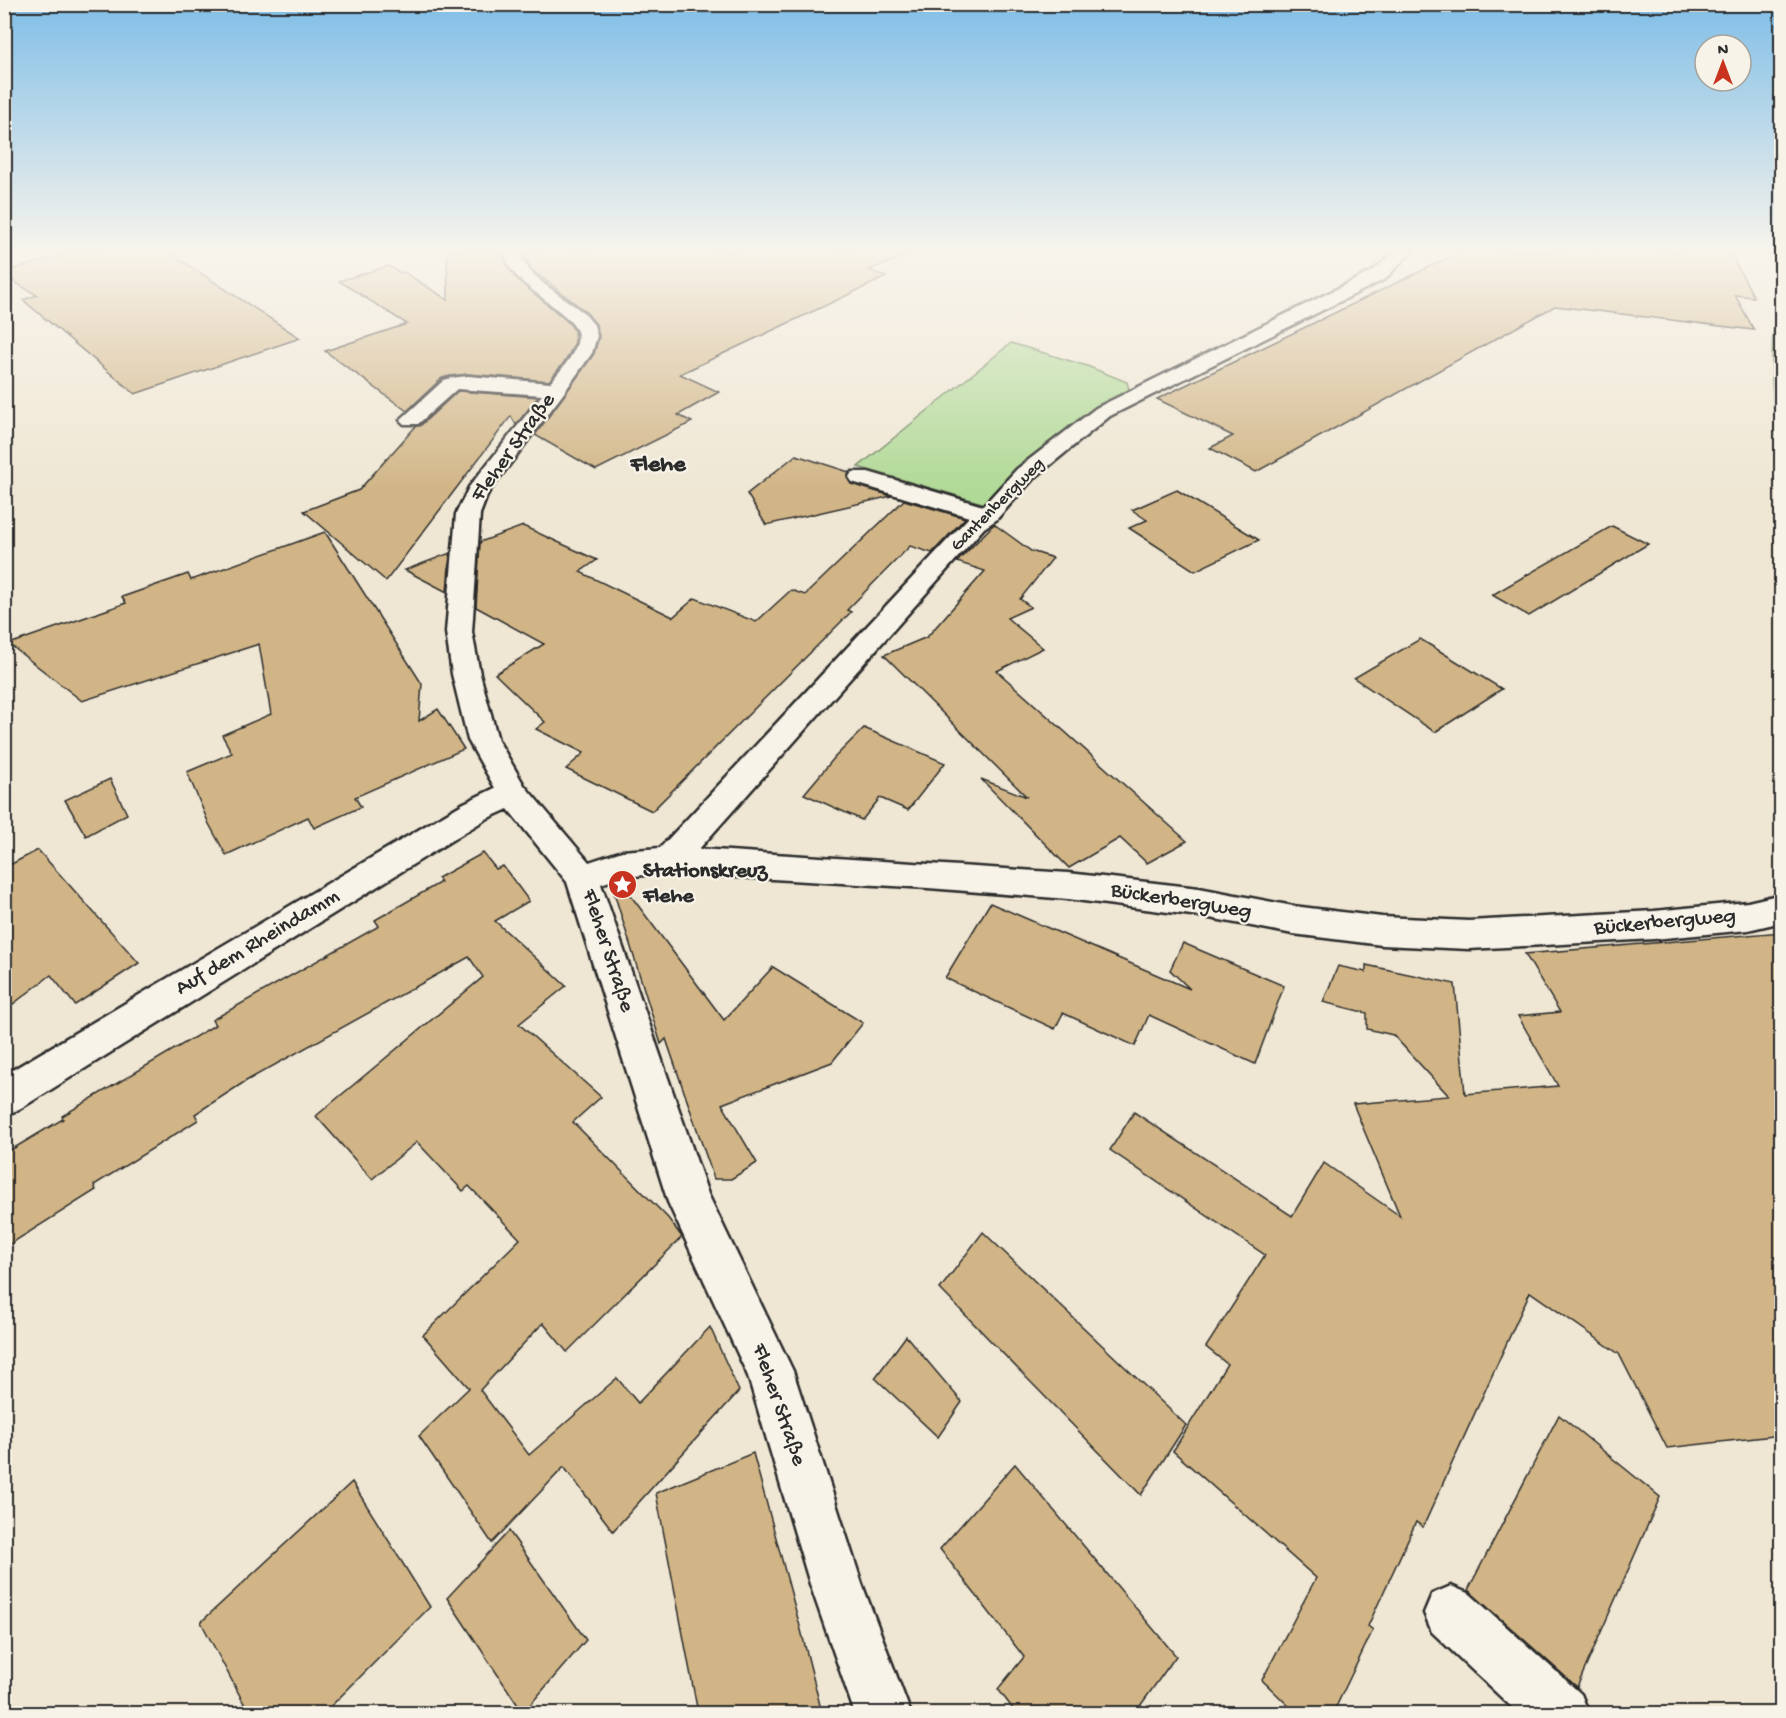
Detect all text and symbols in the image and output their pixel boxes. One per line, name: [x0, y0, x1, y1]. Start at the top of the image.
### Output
north arrow: [1693, 33, 1753, 93]
text: N: [1718, 42, 1729, 61]
street label: Fleher Straße: [465, 388, 562, 508]
district label: Flehe: [629, 451, 687, 480]
street label: Gantenbergweg: [947, 454, 1049, 556]
place label: Stationskreuz Flehe: [642, 859, 768, 910]
place icon: Stationskreuz Flehe: [606, 869, 638, 901]
street label: Bückerbergweg: [1108, 878, 1253, 926]
street label: Auf dem Rheindamm: [171, 884, 345, 1002]
street label: Fleher Straße: [575, 885, 639, 1016]
street label: Bückerbergweg: [1592, 904, 1737, 942]
street label: Fleher Straße: [745, 1340, 811, 1470]

